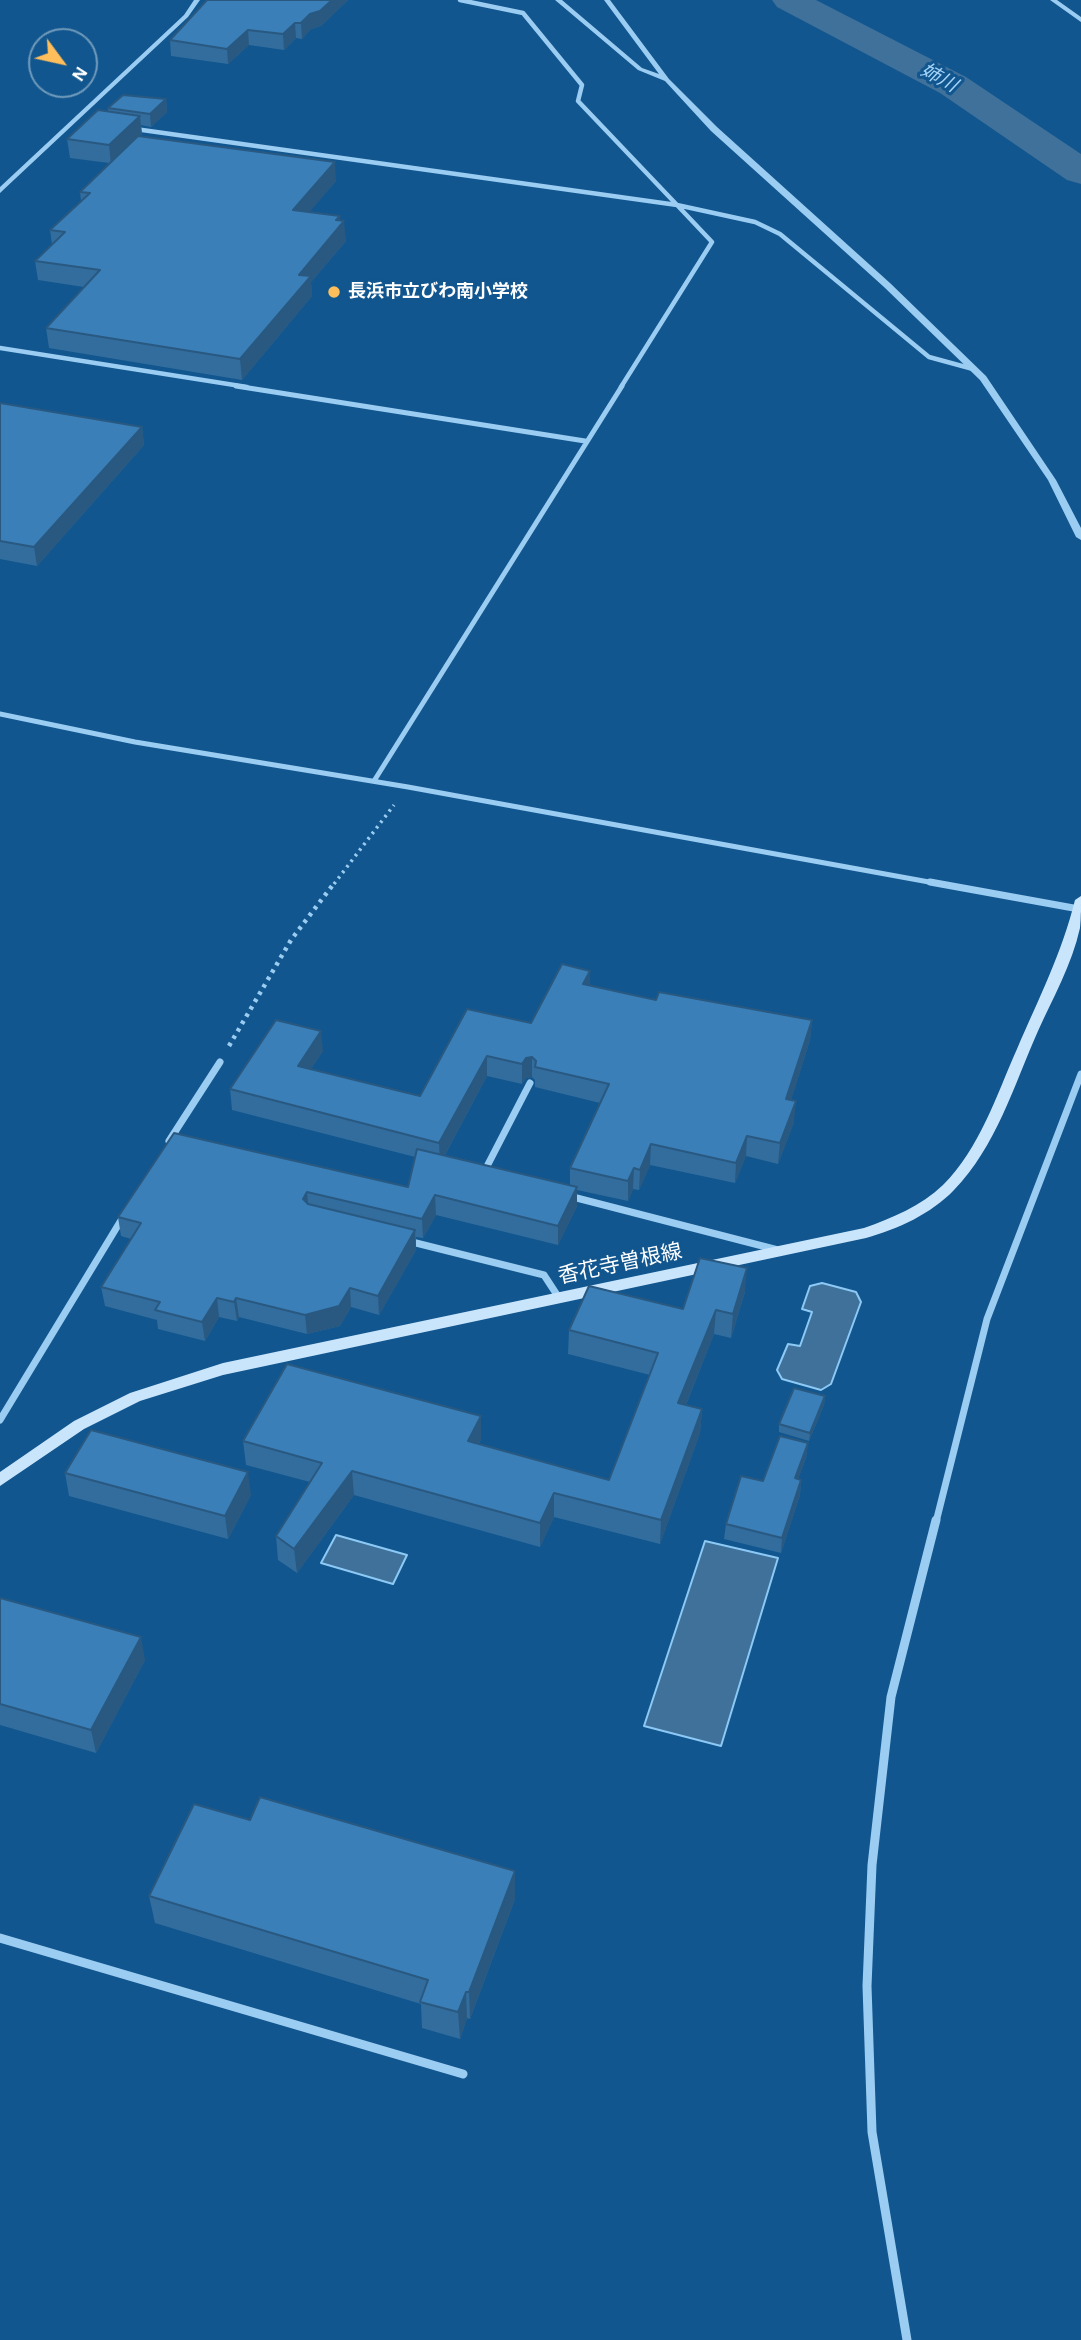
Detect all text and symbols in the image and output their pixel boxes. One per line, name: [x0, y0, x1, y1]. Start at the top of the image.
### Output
north arrow: [28, 28, 98, 98]
water label: 姉川: [917, 59, 961, 97]
text: N: [68, 63, 91, 84]
place label: 長浜市立びわ南小学校: [348, 281, 528, 303]
marker: 長浜市立びわ南小学校: [326, 284, 342, 300]
street label: 香花寺曽根線: [556, 1239, 684, 1289]

